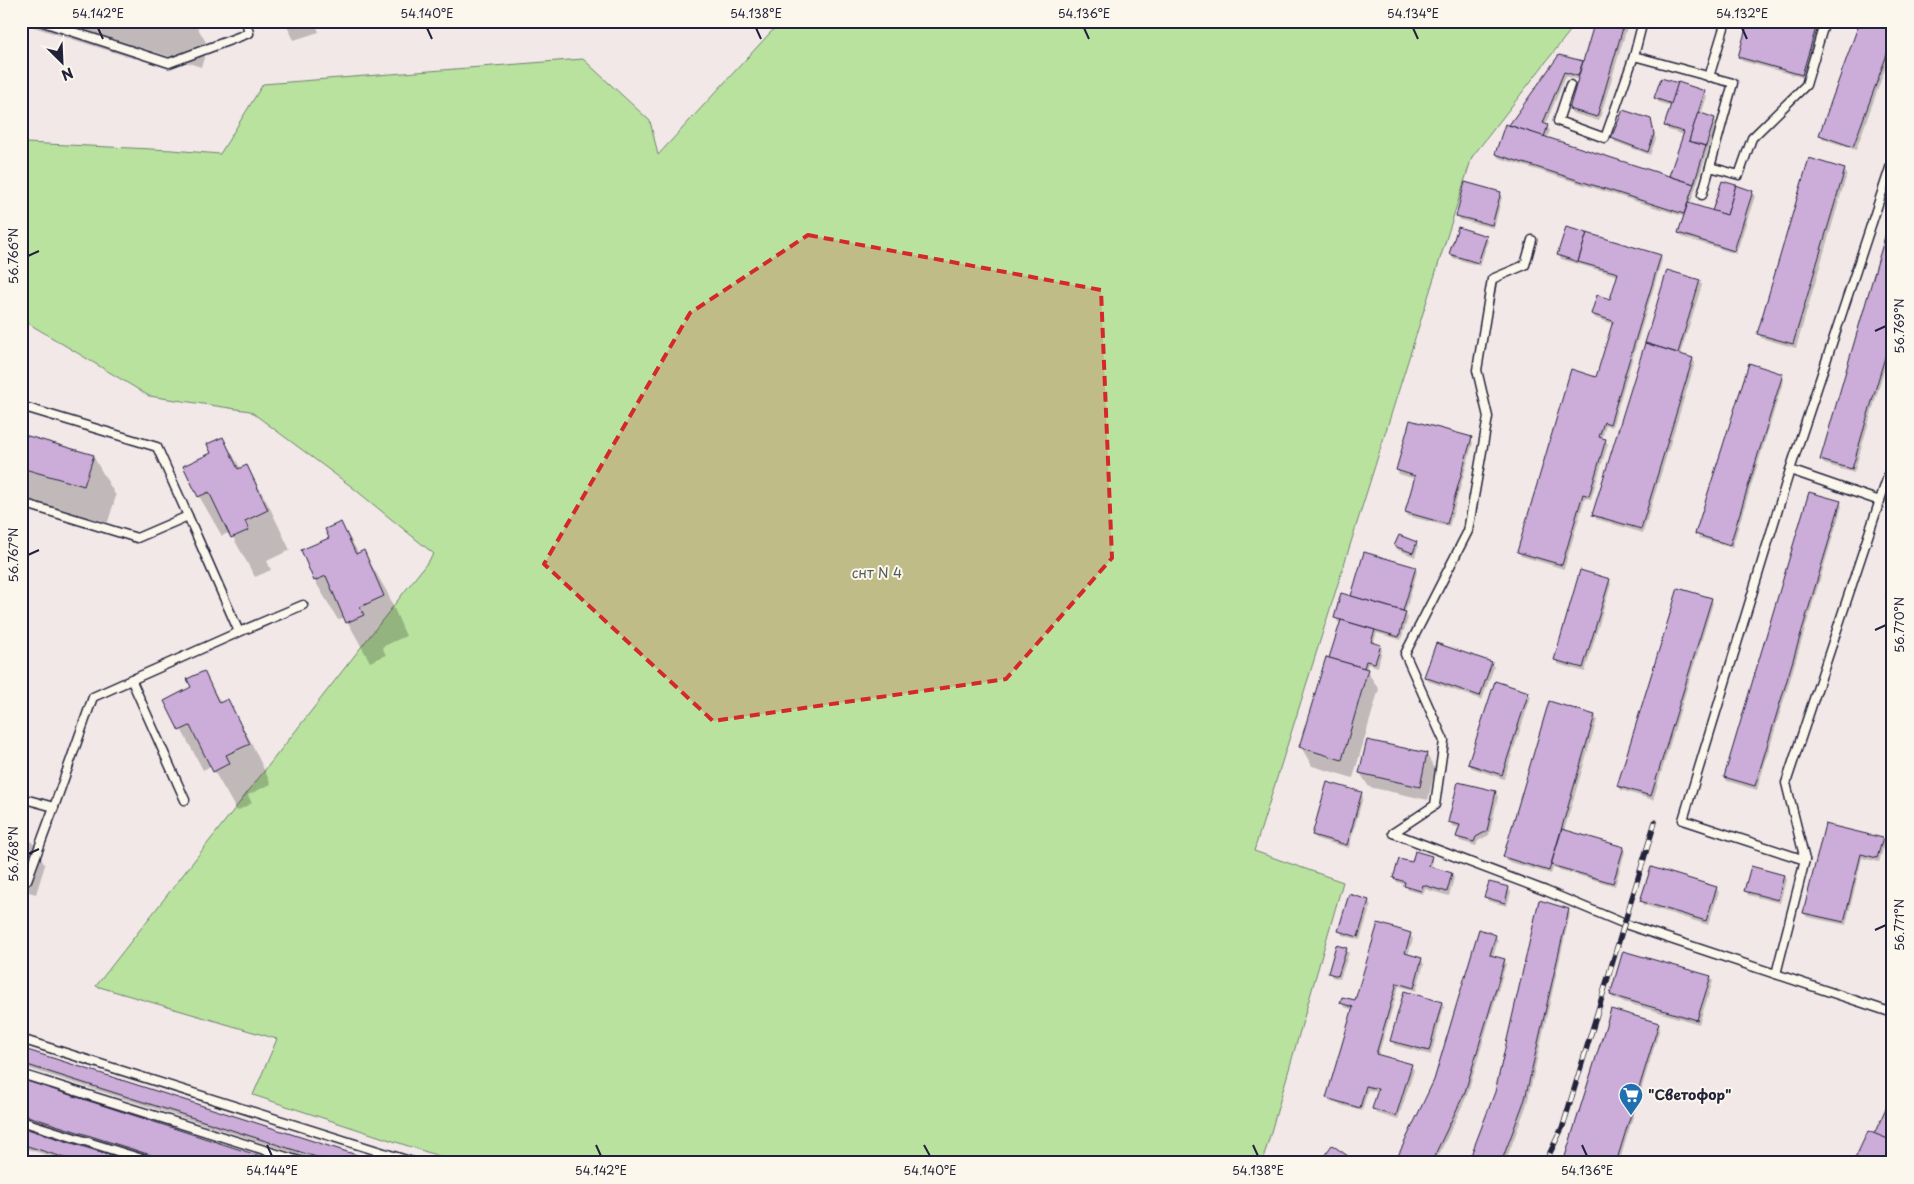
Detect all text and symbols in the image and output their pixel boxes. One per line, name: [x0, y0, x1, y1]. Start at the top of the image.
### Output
text: 54.142°E: [72, 4, 124, 22]
text: 54.140°E: [400, 4, 454, 22]
text: 54.138°E: [730, 4, 782, 22]
text: 54.136°E: [1058, 4, 1110, 22]
text: 54.134°E: [1387, 4, 1439, 22]
text: 54.132°E: [1716, 4, 1768, 22]
north arrow: [38, 38, 88, 88]
text: N: [58, 62, 77, 86]
text: 56.766°N: [4, 228, 22, 284]
text: 56.769°N: [1890, 298, 1908, 354]
text: 56.767°N: [4, 528, 22, 582]
park label: снт N 4: [852, 562, 902, 583]
text: 56.770°N: [1890, 597, 1908, 653]
text: 56.768°N: [4, 826, 22, 882]
text: 56.771°N: [1890, 899, 1908, 951]
supermarket icon: "Светофор": [1618, 1082, 1644, 1116]
place label: "Светофор": [1648, 1084, 1731, 1105]
text: 54.144°E: [246, 1161, 298, 1179]
text: 54.142°E: [575, 1161, 627, 1179]
text: 54.140°E: [903, 1161, 957, 1179]
text: 54.138°E: [1232, 1161, 1284, 1179]
text: 54.136°E: [1561, 1161, 1613, 1179]

